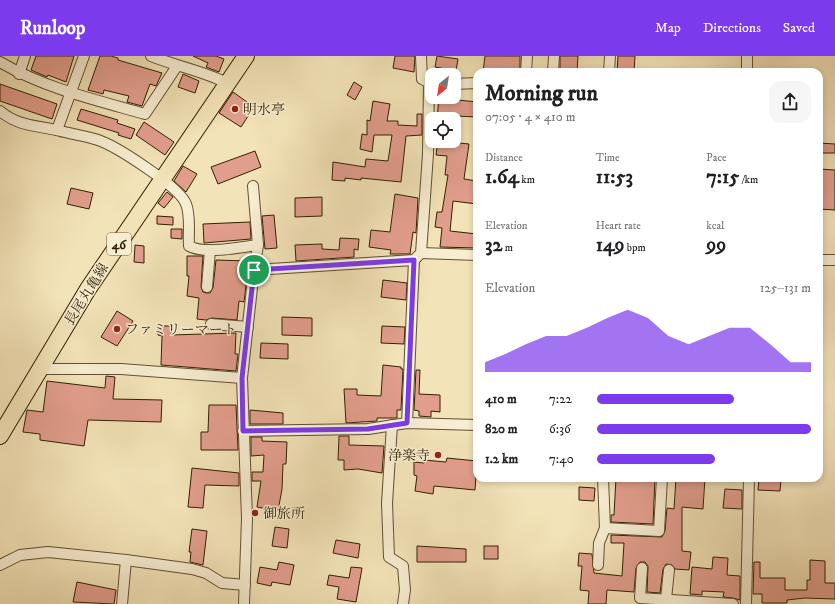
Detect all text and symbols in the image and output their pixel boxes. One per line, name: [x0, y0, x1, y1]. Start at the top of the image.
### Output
text: Runloop: [20, 17, 85, 40]
text: Map: [655, 19, 681, 37]
text: Directions: [703, 19, 761, 37]
text: Saved: [783, 19, 815, 37]
north arrow: [425, 68, 461, 104]
map controls: [425, 68, 461, 148]
text: Morning run: [485, 80, 598, 107]
button: share: [769, 81, 811, 123]
place label: 明水亭: [243, 101, 285, 119]
marker: 明水亭: [230, 104, 240, 114]
text: 07:05 · 4 × 410 m: [485, 109, 575, 125]
button: locate: [425, 112, 461, 148]
text: Distance: [485, 151, 523, 165]
text: Time: [596, 151, 620, 165]
text: Pace: [706, 151, 727, 165]
text: 1.64: [485, 165, 519, 190]
text: 11:53: [596, 165, 633, 190]
text: 7:15: [706, 165, 739, 190]
text: km: [519, 173, 535, 187]
text: /km: [739, 173, 758, 187]
text: Elevation: [485, 219, 528, 233]
text: Heart rate: [596, 219, 641, 233]
text: kcal: [706, 219, 724, 233]
road number: 46: [107, 233, 131, 255]
text: 32: [485, 233, 502, 258]
text: 149: [596, 233, 625, 258]
text: 99: [706, 233, 726, 258]
text: m: [502, 241, 513, 255]
text: bpm: [625, 241, 646, 255]
pin: [237, 253, 271, 287]
icon: arrive: [243, 259, 265, 281]
street label: 長尾丸亀線: [61, 260, 113, 329]
text: Elevation: [485, 280, 535, 296]
text: 125–131 m: [760, 280, 811, 296]
place label: ファミリーマート: [125, 321, 237, 339]
marker: ファミリーマート: [112, 324, 122, 334]
text: 410 m: [485, 391, 517, 407]
text: 7:22: [549, 391, 572, 407]
text: 820 m: [485, 421, 517, 437]
text: 6:36: [549, 421, 571, 437]
place label: 浄楽寺: [388, 447, 430, 465]
marker: 浄楽寺: [433, 450, 443, 460]
text: 1.2 km: [485, 451, 518, 467]
text: 7:40: [549, 451, 574, 467]
place label: 御旅所: [263, 505, 305, 523]
marker: 御旅所: [250, 508, 260, 518]

